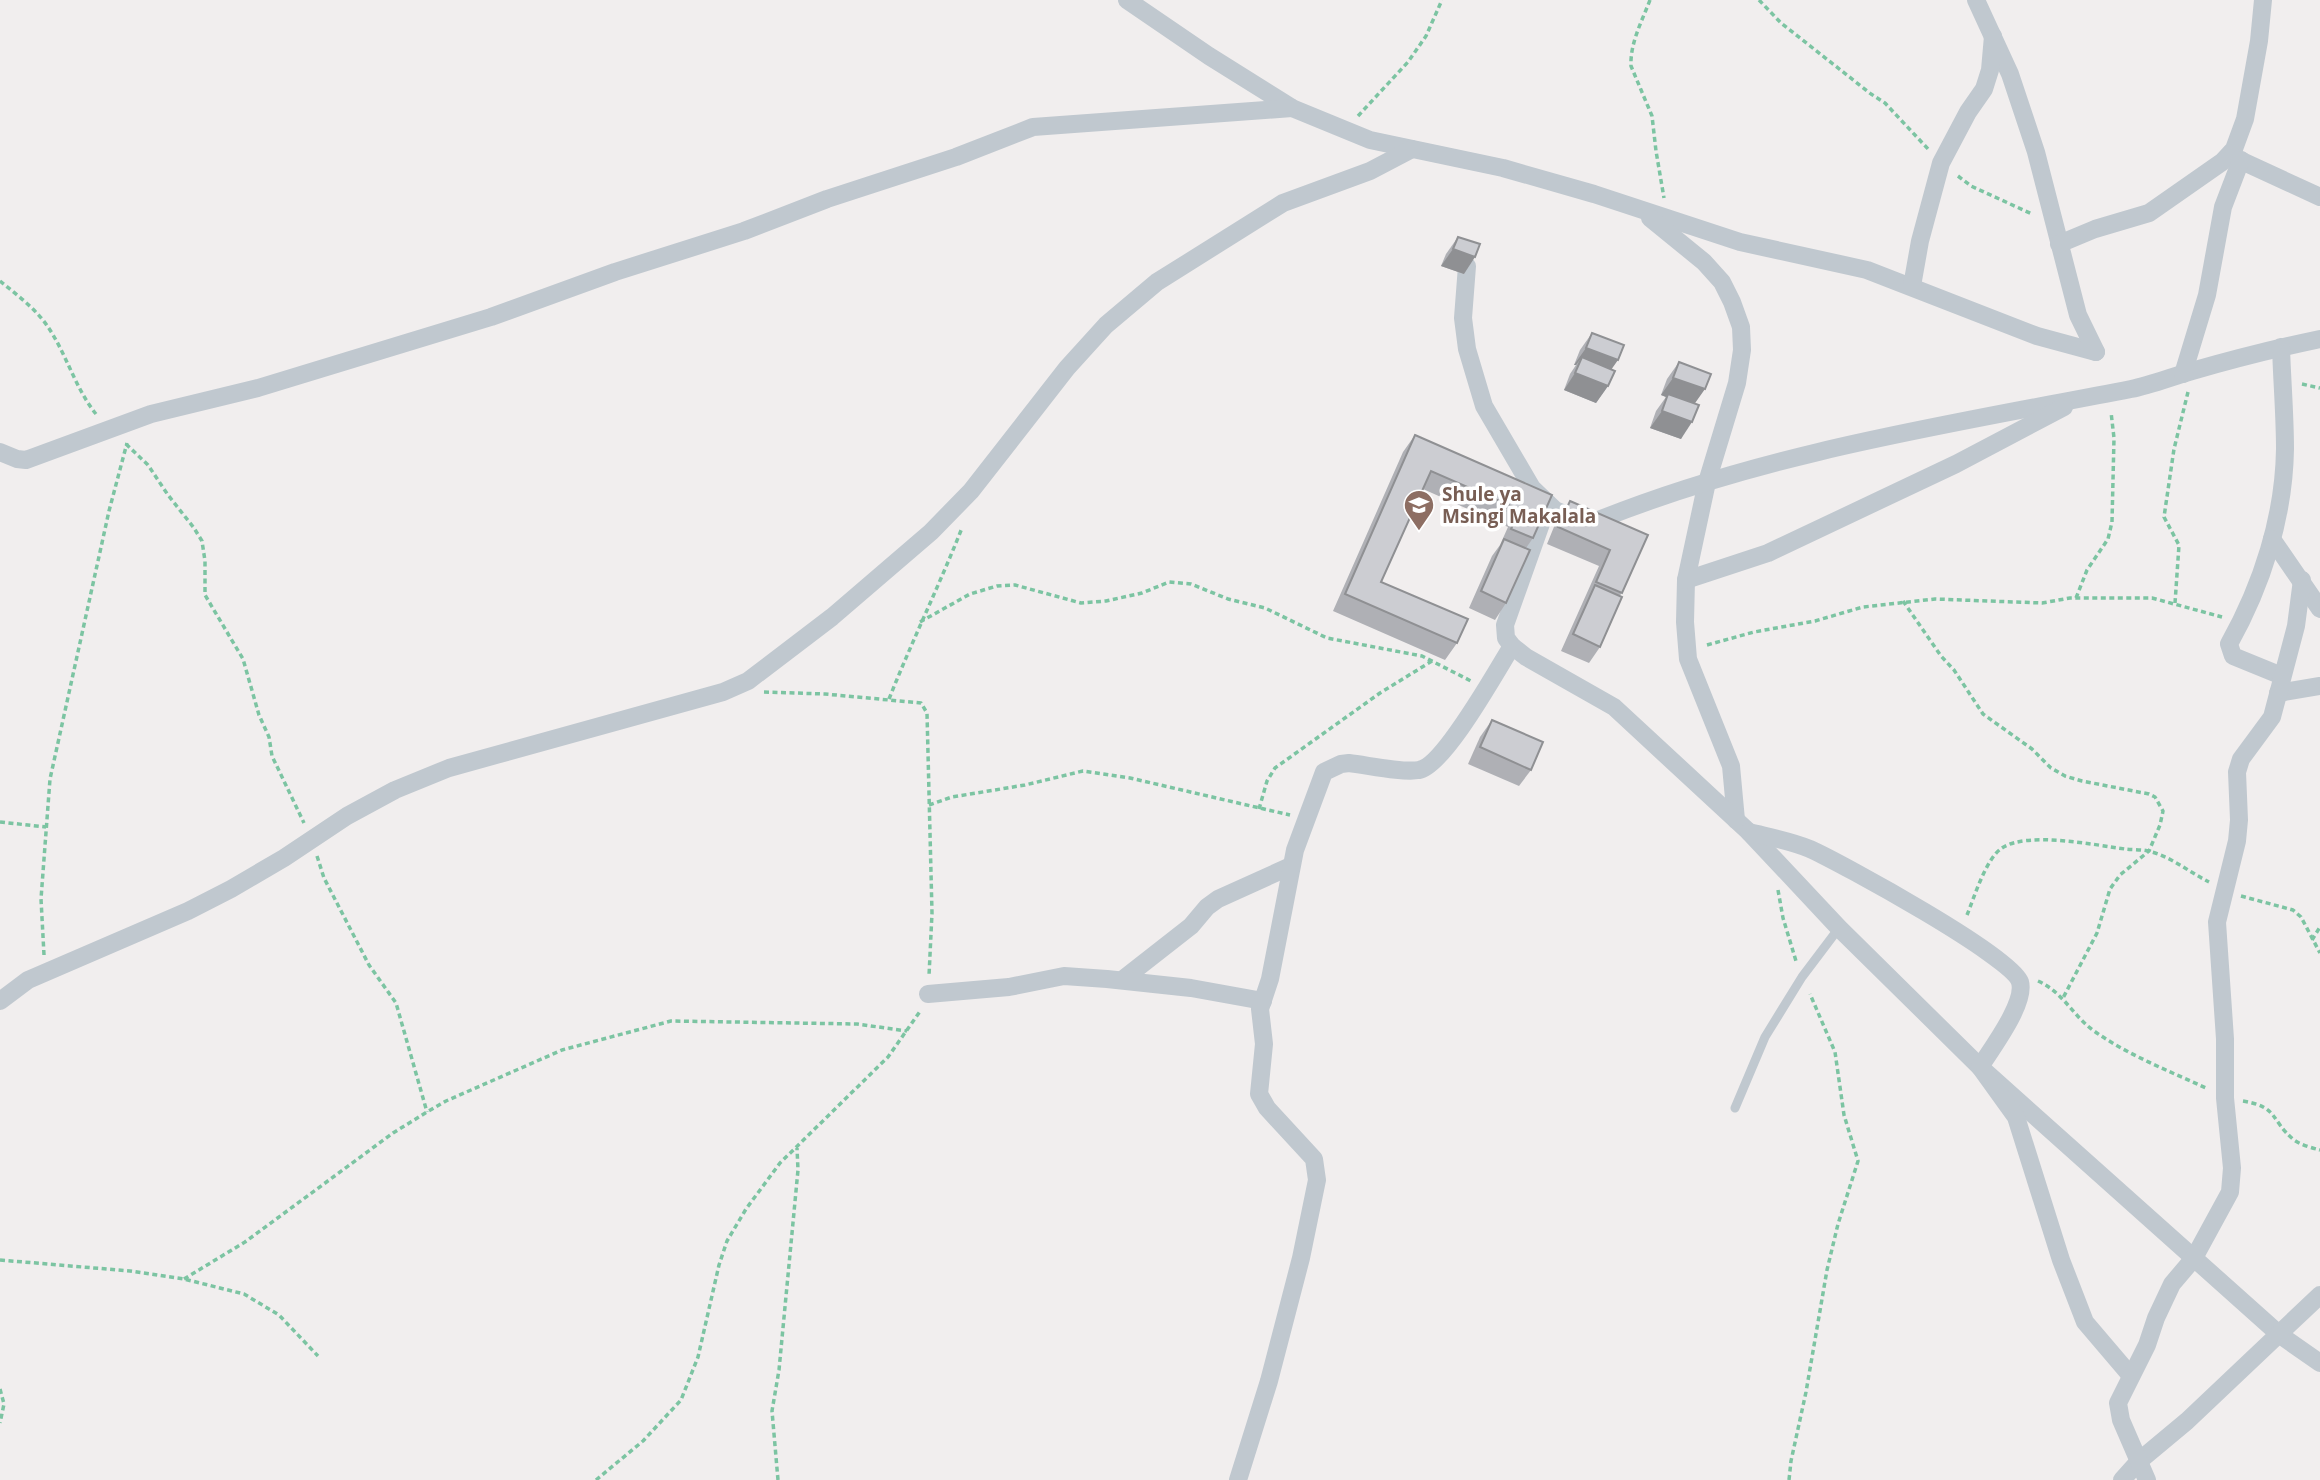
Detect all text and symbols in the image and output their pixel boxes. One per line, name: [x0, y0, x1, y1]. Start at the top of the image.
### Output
place label: Shule ya Msingi Makalala: [1442, 481, 1596, 529]
school or university icon: Shule ya Msingi Makalala: [1402, 488, 1436, 532]

